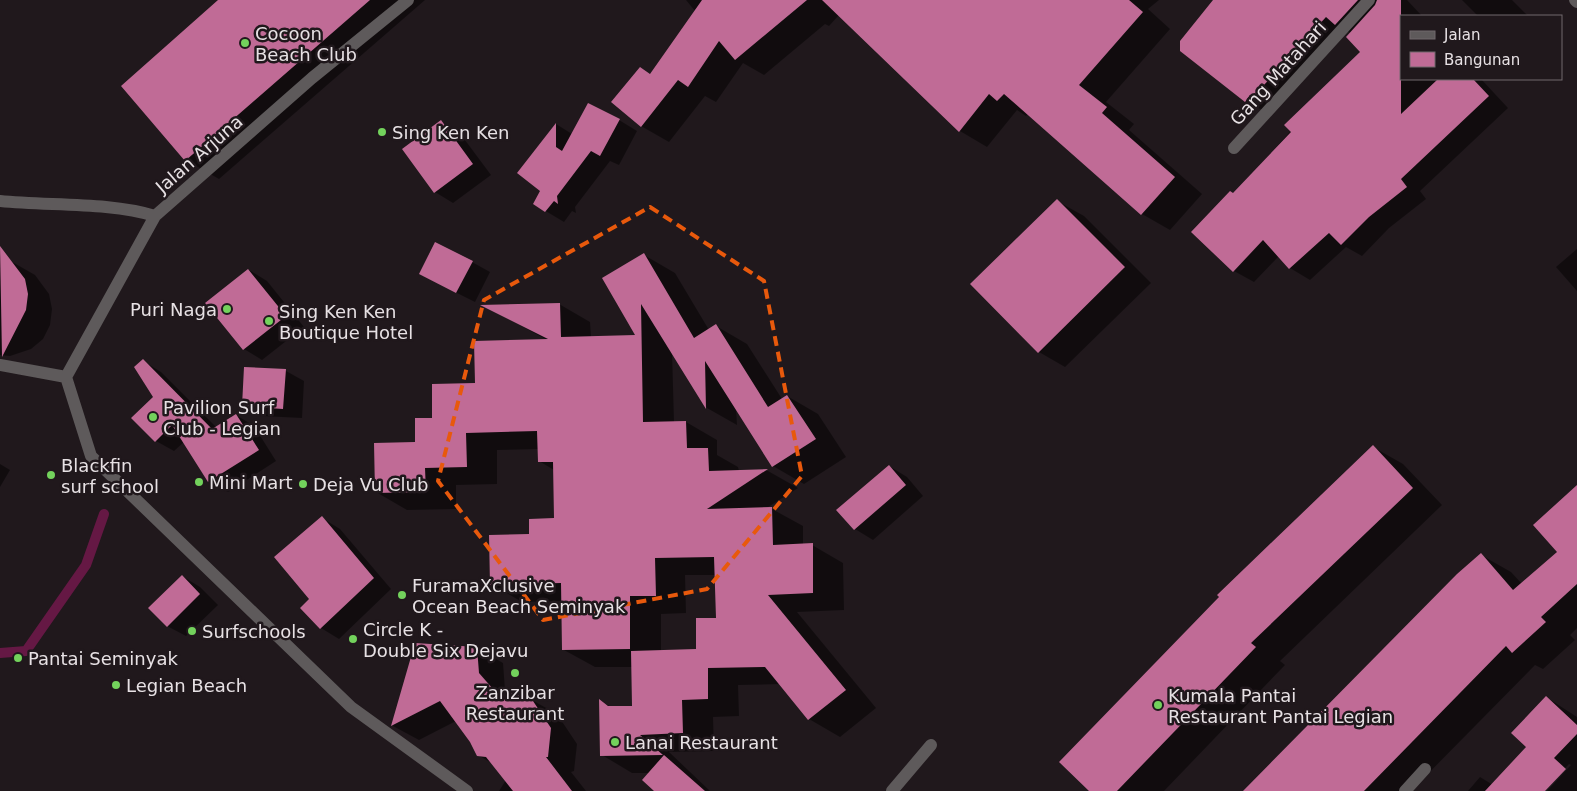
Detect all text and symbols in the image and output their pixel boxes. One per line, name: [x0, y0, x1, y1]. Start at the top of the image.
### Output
legend: [1400, 15, 1562, 80]
street label: Gang Matahari: [1226, 17, 1330, 129]
place label: Cocoon Beach Club: [255, 23, 357, 65]
text: Jalan: [1443, 26, 1480, 44]
marker: Cocoon Beach Club: [239, 37, 251, 49]
text: Bangunan: [1444, 51, 1520, 69]
street label: Jalan Arjuna: [151, 111, 247, 198]
place label: Sing Ken Ken: [392, 122, 509, 143]
marker: Sing Ken Ken: [376, 126, 388, 138]
place label: Puri Naga: [130, 299, 217, 320]
place label: Sing Ken Ken Boutique Hotel: [279, 301, 413, 343]
marker: Puri Naga: [221, 303, 233, 315]
marker: Sing Ken Ken Boutique Hotel: [263, 315, 275, 327]
place label: Pavilion Surf Club - Legian: [163, 397, 281, 439]
marker: Pavilion Surf Club - Legian: [147, 411, 159, 423]
place label: Blackfin surf school: [61, 455, 159, 497]
marker: Blackfin surf school: [45, 469, 57, 481]
place label: Mini Mart: [209, 472, 293, 493]
place label: Deja Vu Club: [313, 474, 428, 495]
marker: Mini Mart: [193, 476, 205, 488]
marker: Deja Vu Club: [297, 478, 309, 490]
place label: FuramaXclusive Ocean Beach Seminyak: [412, 575, 626, 617]
marker: FuramaXclusive Ocean Beach Seminyak: [396, 589, 408, 601]
place label: Circle K - Double Six Dejavu: [363, 619, 528, 661]
place label: Surfschools: [202, 621, 306, 642]
marker: Surfschools: [186, 625, 198, 637]
marker: Circle K - Double Six Dejavu: [347, 633, 359, 645]
place label: Pantai Seminyak: [28, 648, 178, 669]
marker: Pantai Seminyak: [12, 652, 24, 664]
marker: Zanzibar Restaurant: [509, 667, 521, 679]
place label: Legian Beach: [126, 675, 247, 696]
marker: Legian Beach: [110, 679, 122, 691]
place label: Zanzibar Restaurant: [466, 682, 564, 724]
place label: Kumala Pantai Restaurant Pantai Legian: [1168, 685, 1393, 727]
marker: Kumala Pantai Restaurant Pantai Legian: [1152, 699, 1164, 711]
place label: Lanai Restaurant: [625, 732, 778, 753]
marker: Lanai Restaurant: [609, 736, 621, 748]

